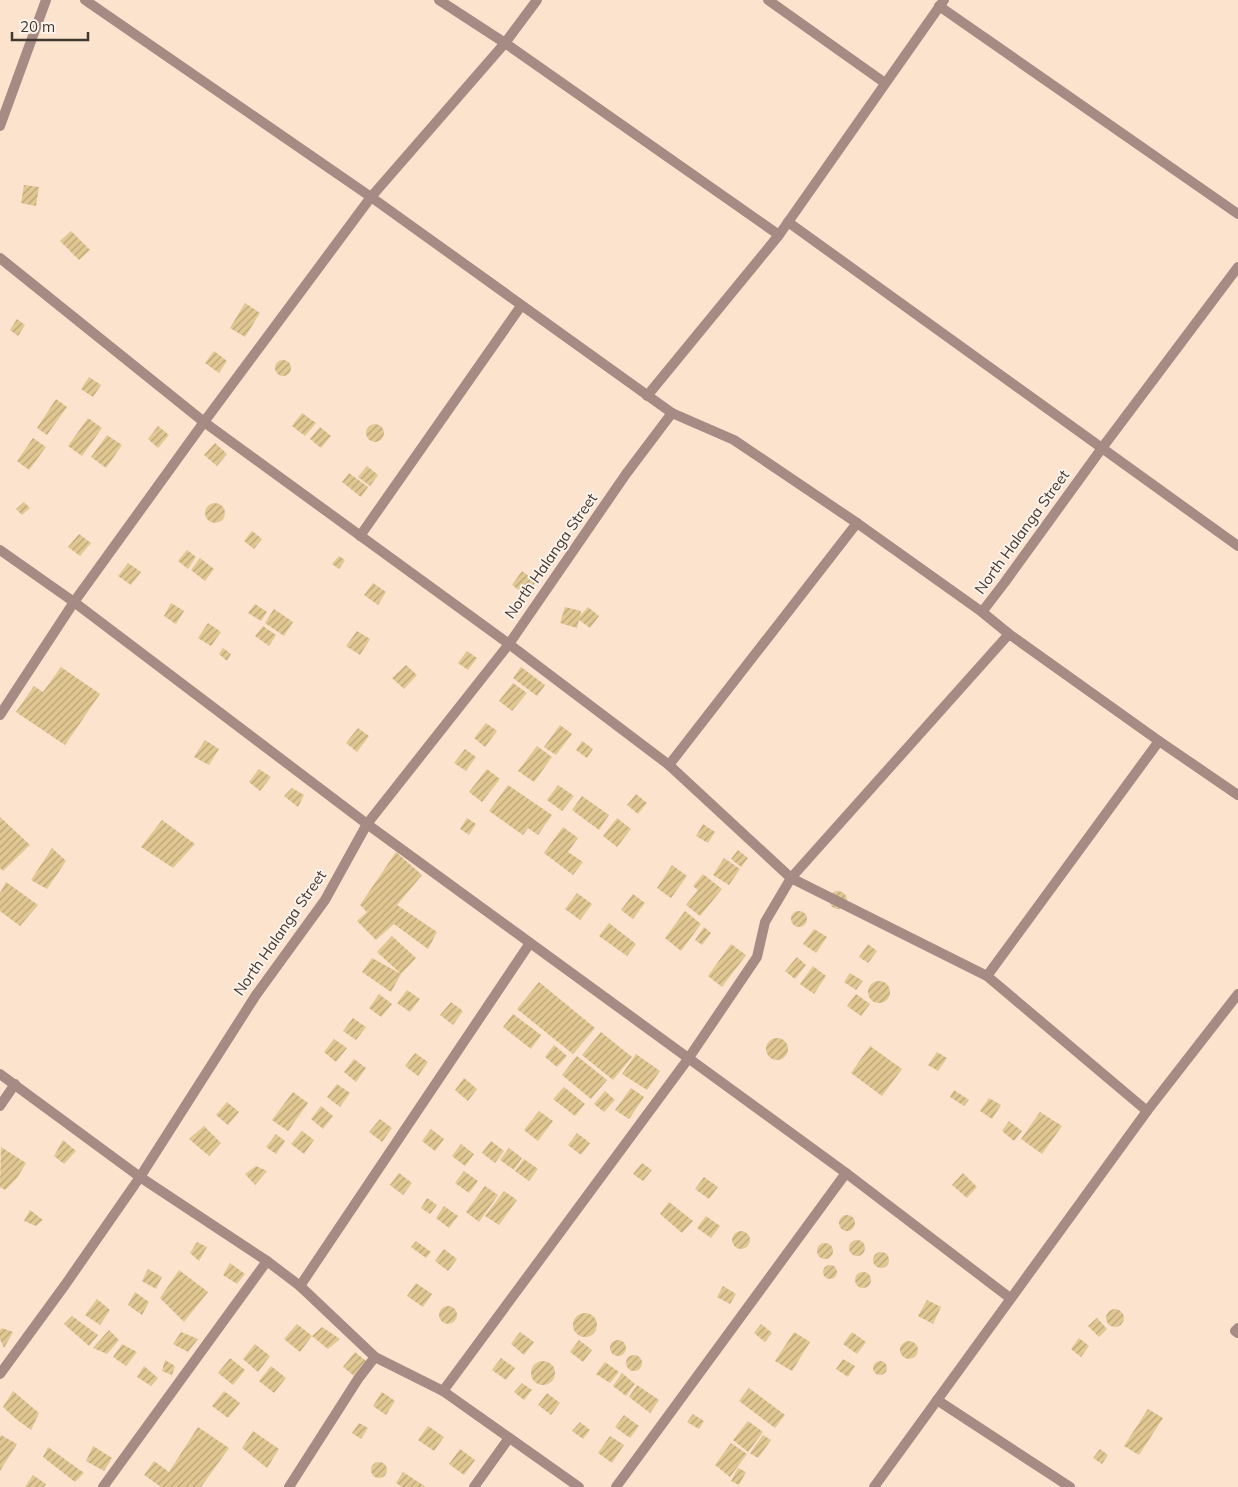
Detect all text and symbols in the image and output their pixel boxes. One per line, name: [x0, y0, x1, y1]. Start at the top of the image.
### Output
scale bar: [12, 10, 89, 42]
text: 20 m: [20, 17, 55, 36]
street label: North Halanga Street: [970, 466, 1073, 598]
street label: North Halanga Street: [500, 489, 601, 622]
street label: North Halanga Street: [229, 866, 330, 999]

